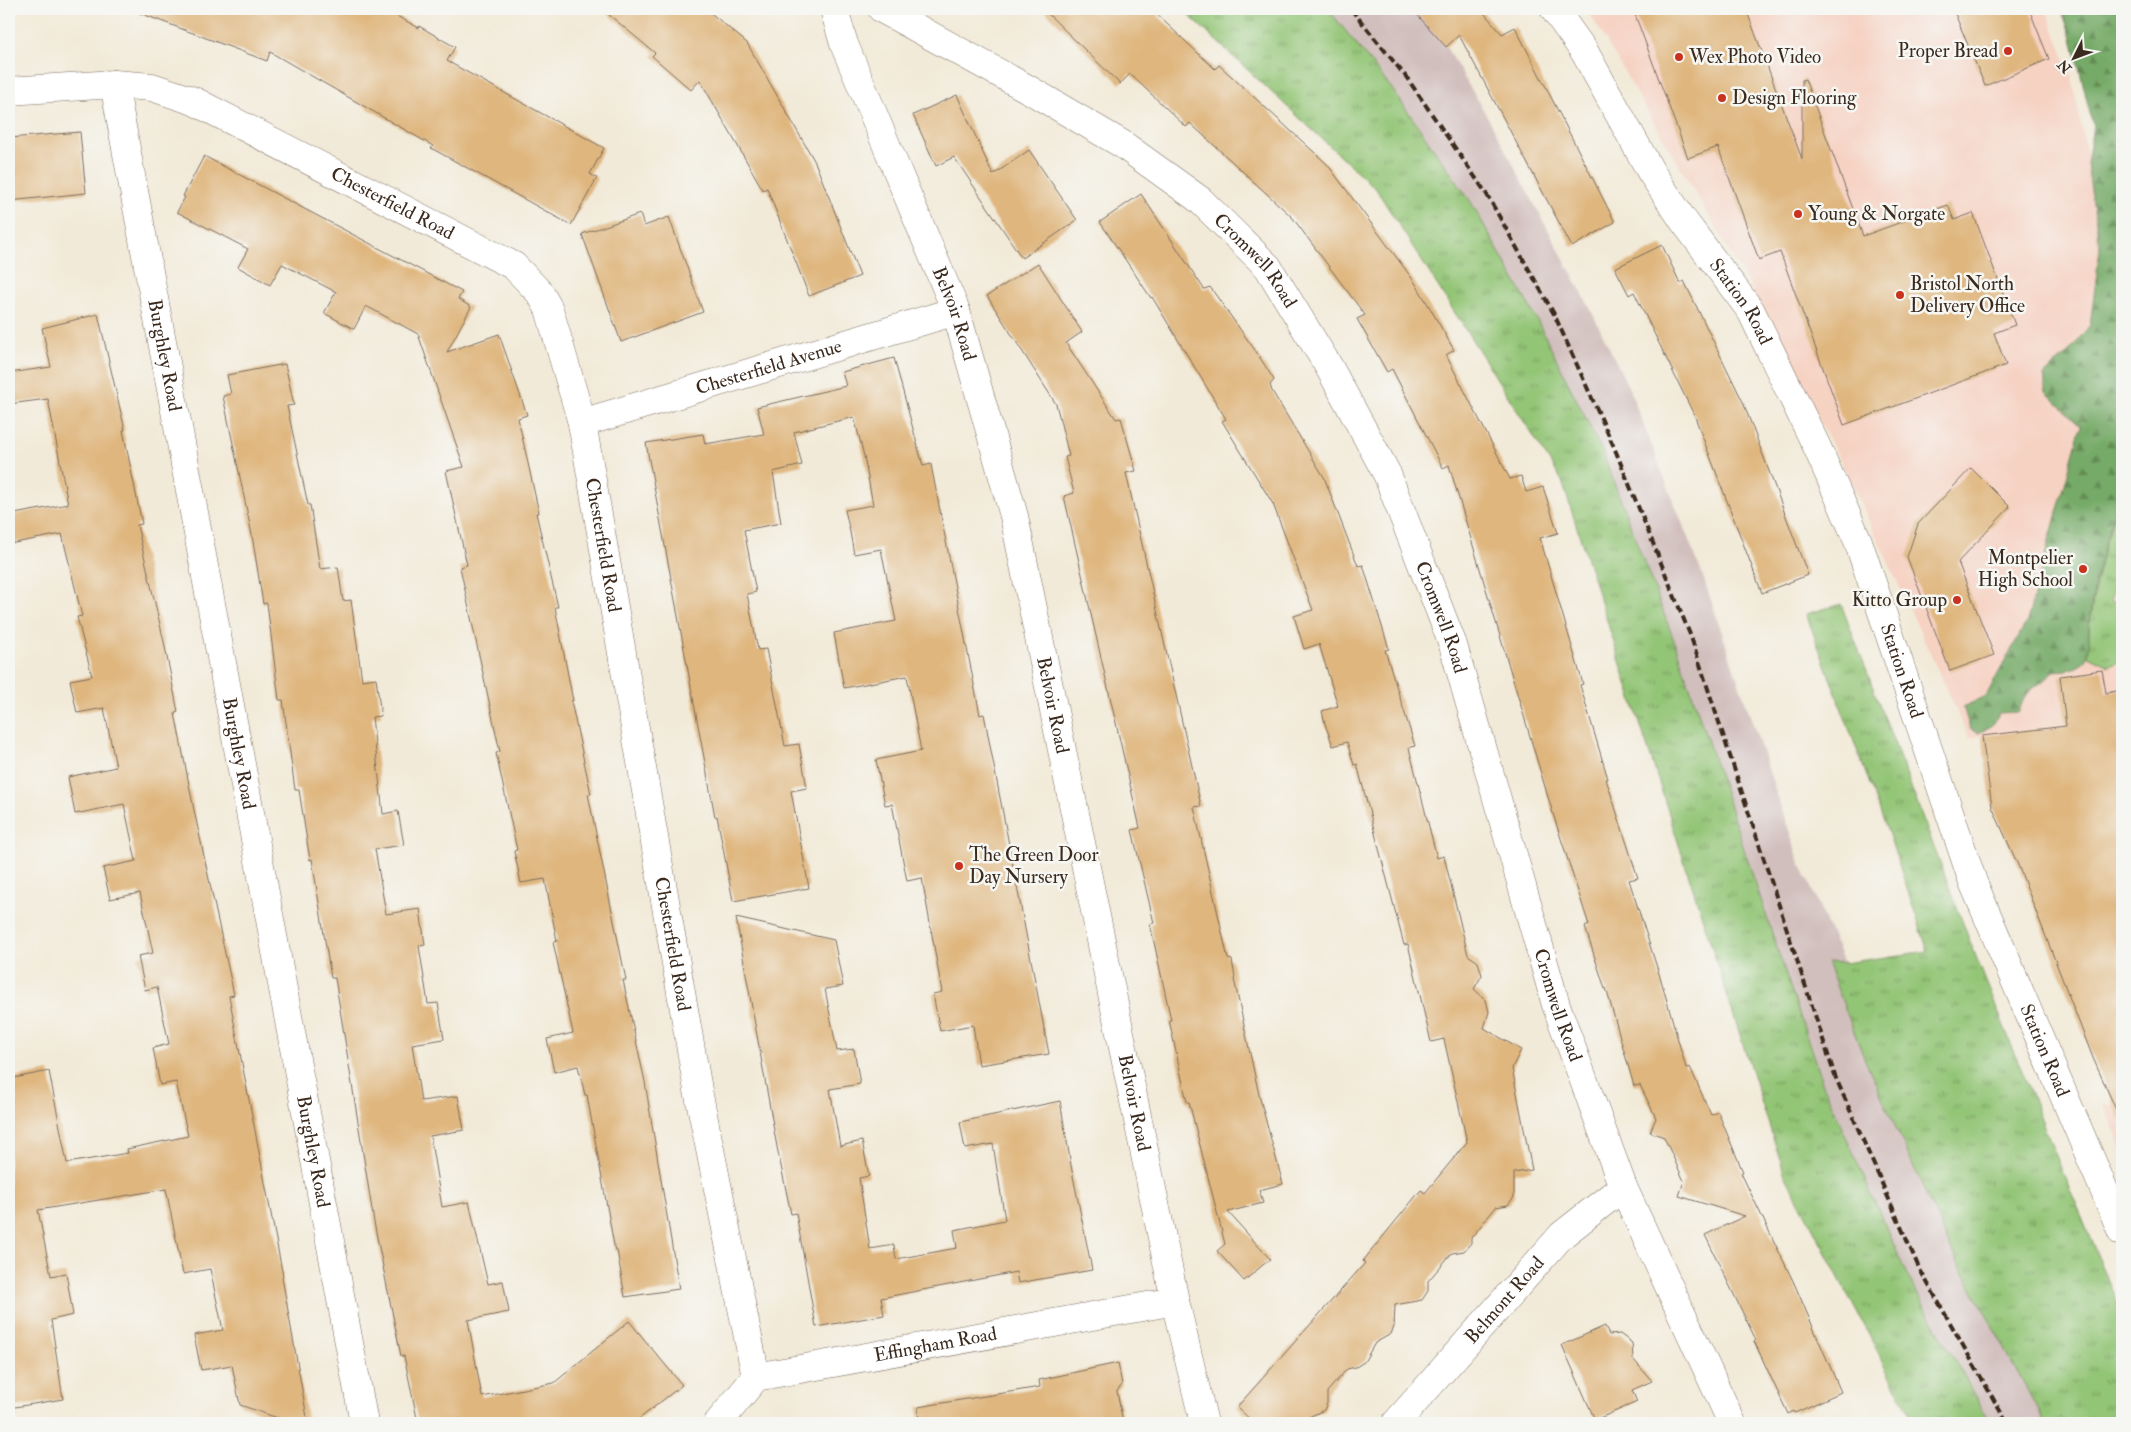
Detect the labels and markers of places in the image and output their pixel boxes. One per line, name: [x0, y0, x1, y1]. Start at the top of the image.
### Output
place label: Proper Bread: [1898, 39, 1999, 64]
place label: Wex Photo Video: [1688, 45, 1821, 69]
marker: Proper Bread: [2002, 45, 2014, 57]
marker: Wex Photo Video: [1673, 51, 1685, 63]
place label: Design Flooring: [1732, 86, 1857, 110]
marker: Design Flooring: [1716, 92, 1728, 104]
place label: Young & Norgate: [1808, 202, 1945, 226]
marker: Young & Norgate: [1792, 208, 1804, 220]
place label: Bristol North Delivery Office: [1910, 272, 2025, 318]
marker: Bristol North Delivery Office: [1894, 289, 1906, 301]
place label: Montpelier High School: [1978, 546, 2073, 592]
marker: Montpelier High School: [2077, 563, 2089, 575]
place label: Kitto Group: [1852, 588, 1947, 613]
marker: Kitto Group: [1951, 594, 1963, 606]
place label: The Green Door Day Nursery: [969, 843, 1099, 889]
marker: The Green Door Day Nursery: [953, 860, 965, 872]

